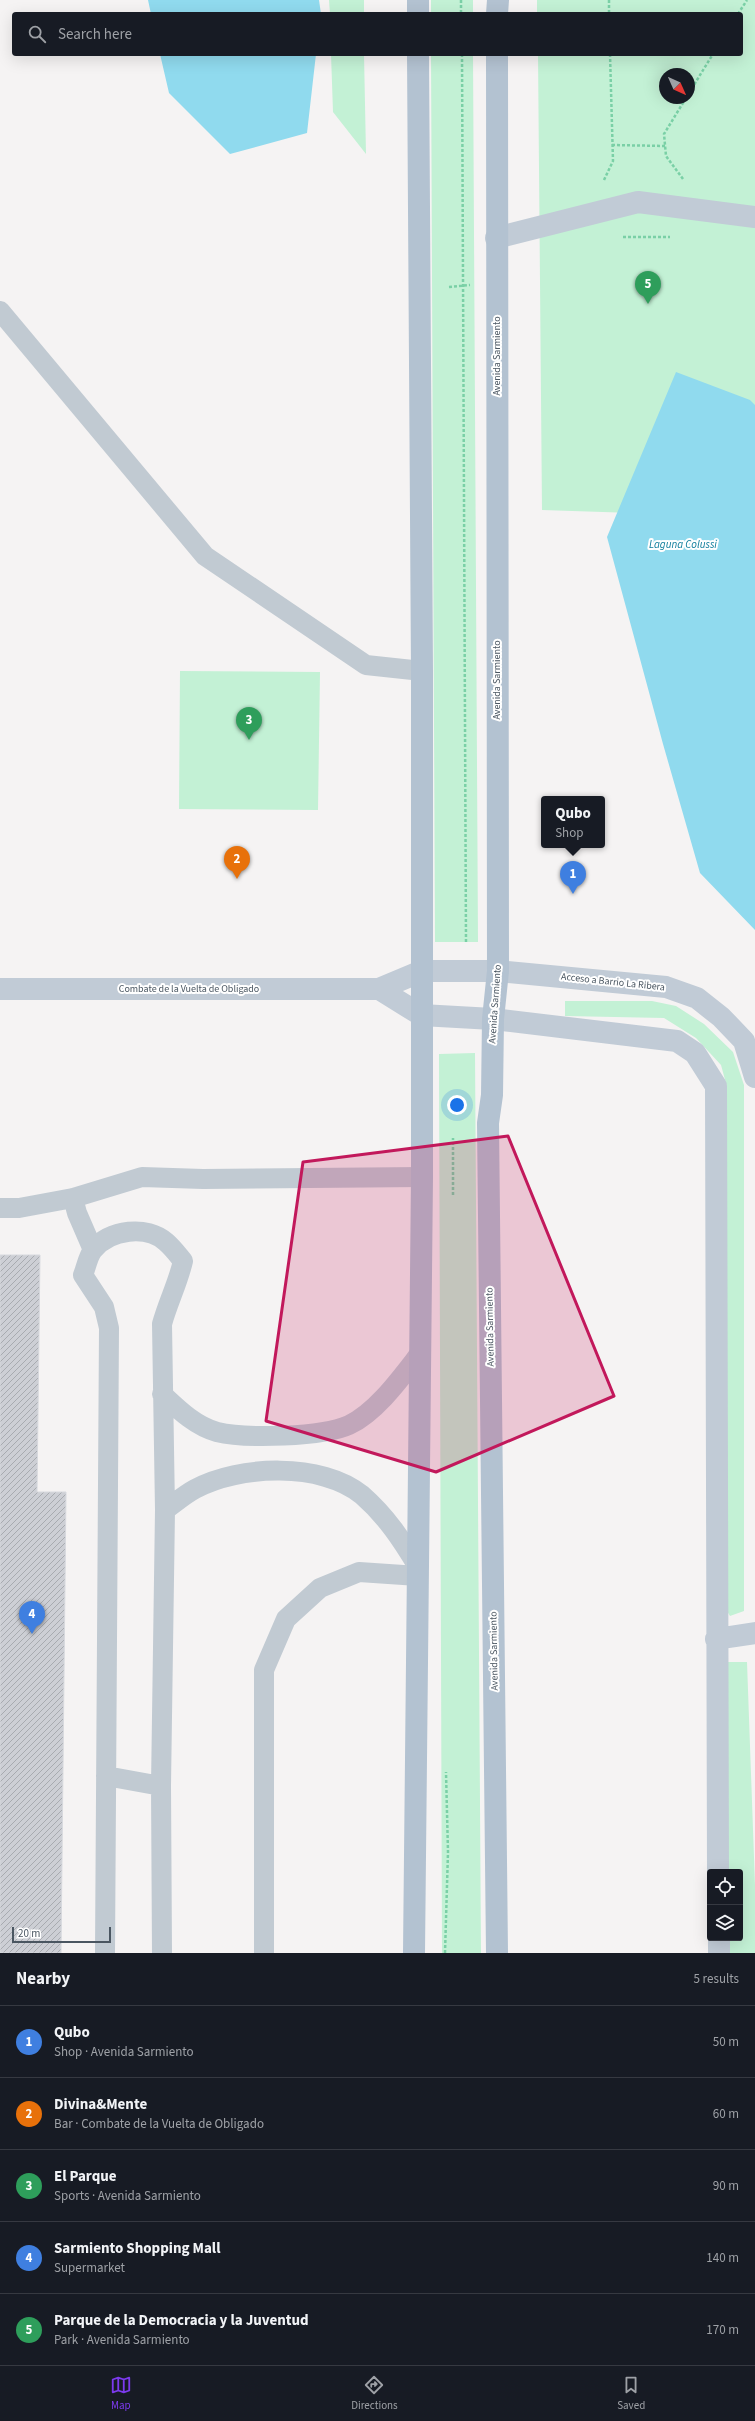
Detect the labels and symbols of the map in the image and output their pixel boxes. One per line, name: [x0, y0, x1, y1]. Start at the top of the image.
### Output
north arrow: [659, 68, 695, 104]
pin: 5: [635, 271, 661, 304]
street label: Avenida Sarmiento: [490, 316, 504, 396]
water label: Laguna Colussi: [649, 537, 717, 552]
street label: Avenida Sarmiento: [490, 640, 504, 720]
pin: 3: [236, 707, 262, 740]
pin: 2: [224, 846, 250, 879]
pin: 1: [560, 861, 586, 894]
street label: Avenida Sarmiento: [485, 964, 505, 1044]
street label: Acceso a Barrio La Ribera: [560, 970, 666, 994]
street label: Combate de la Vuelta de Obligado: [119, 982, 259, 996]
your location: [447, 1095, 467, 1115]
street label: Avenida Sarmiento: [482, 1287, 498, 1367]
pin: 4: [19, 1601, 45, 1634]
street label: Avenida Sarmiento: [486, 1611, 502, 1691]
scale bar: [12, 1925, 111, 1944]

